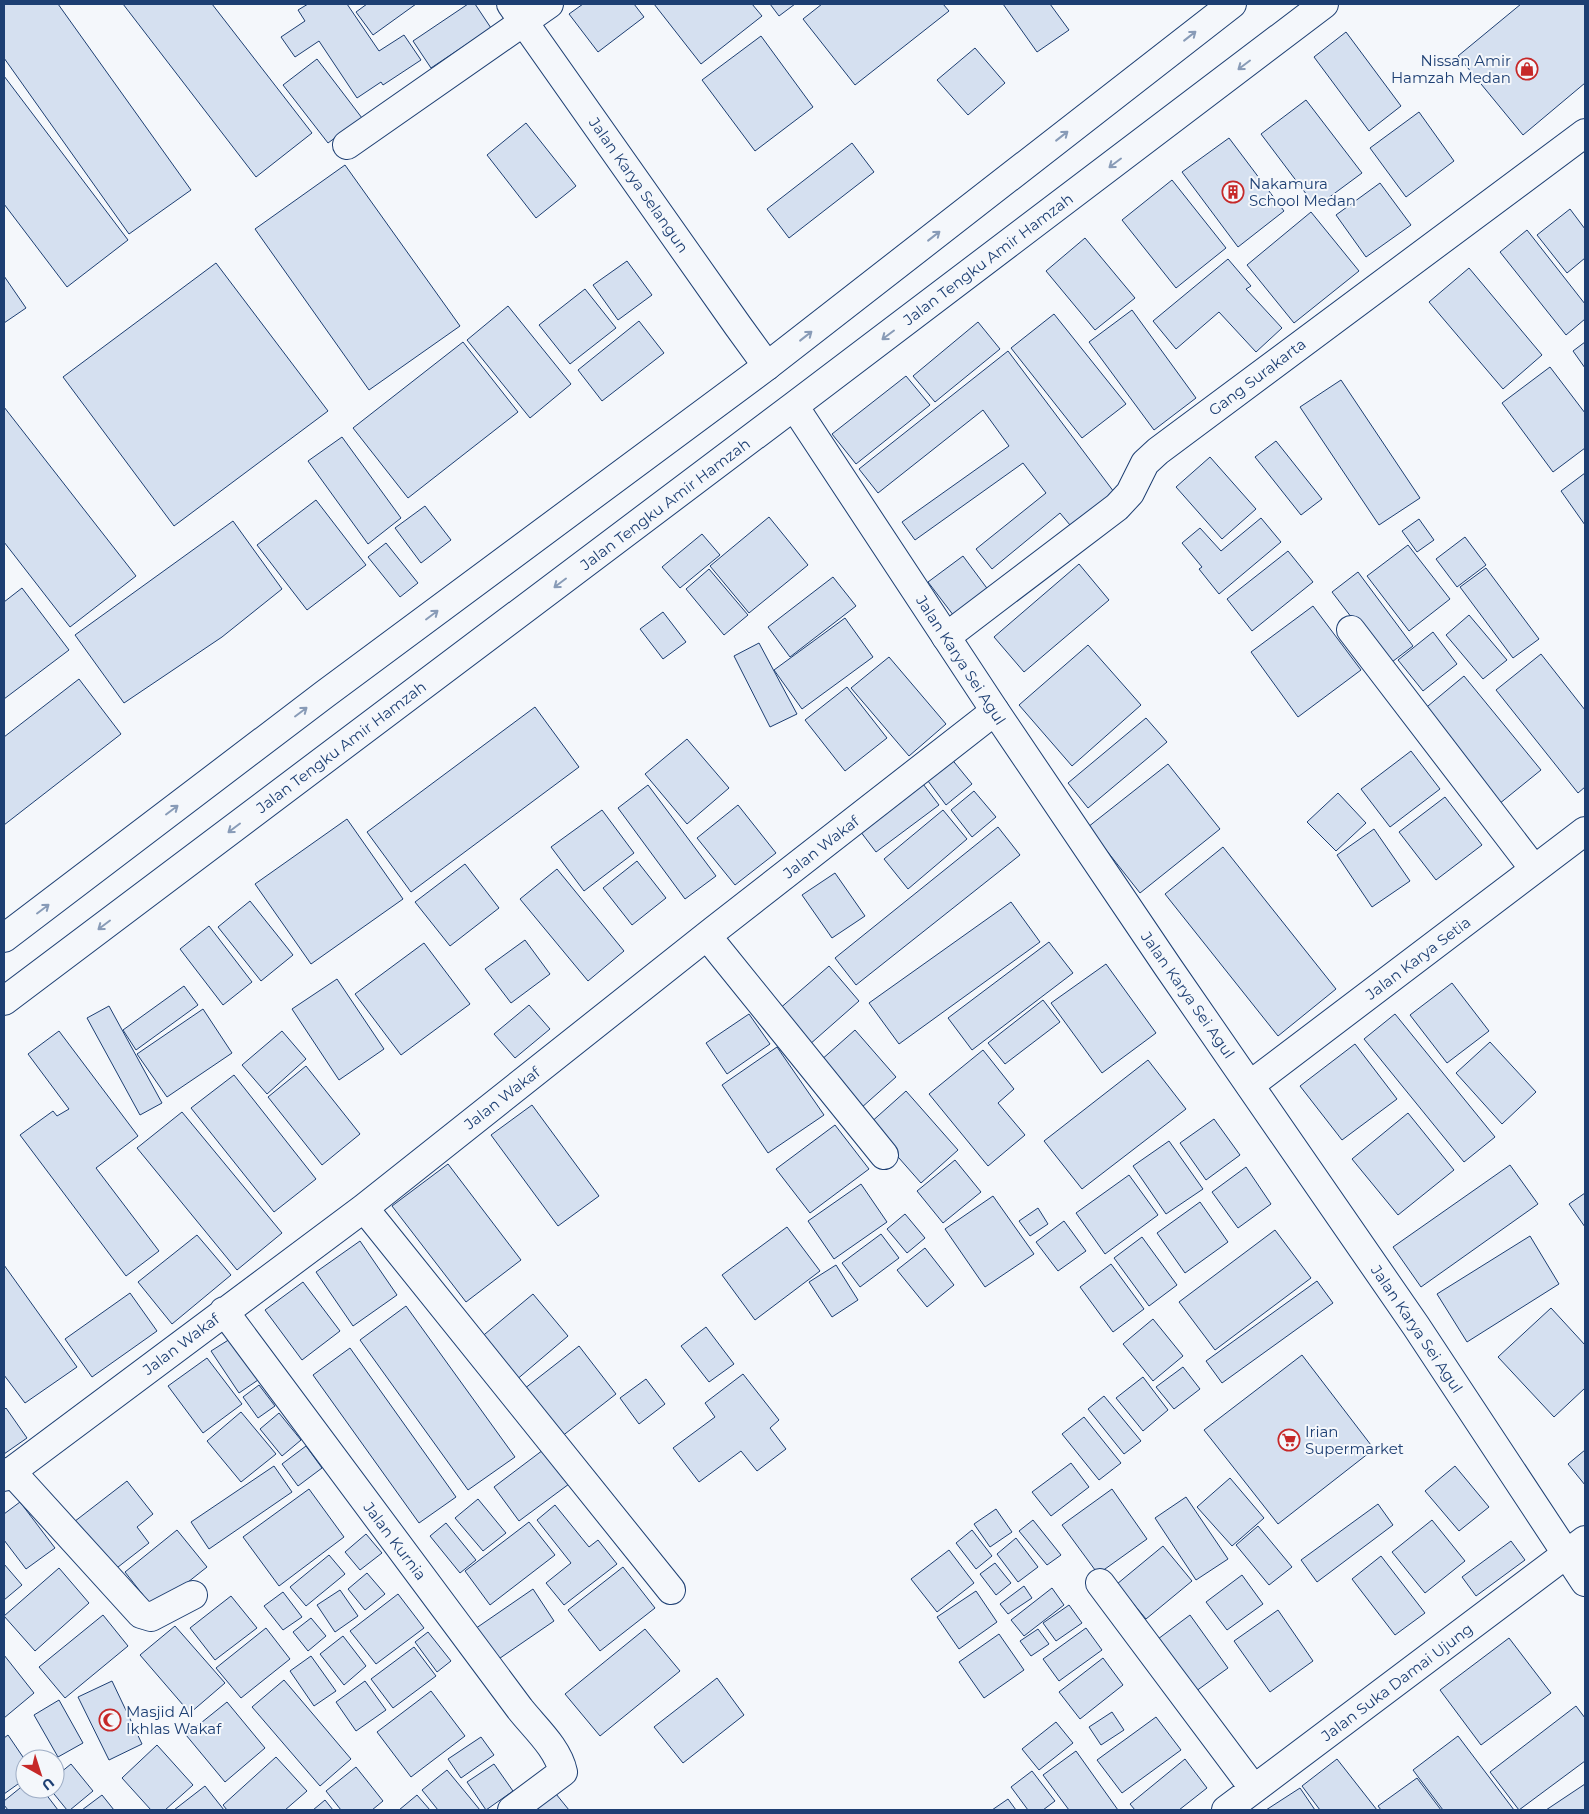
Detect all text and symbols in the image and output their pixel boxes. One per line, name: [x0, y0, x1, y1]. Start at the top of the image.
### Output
one-way arrow: [1184, 31, 1197, 42]
place label: Nissan Amir Hamzah Medan: [1391, 51, 1511, 87]
shop icon: Nissan Amir Hamzah Medan: [1515, 57, 1539, 81]
one-way arrow: [1238, 59, 1251, 70]
street label: Jalan Karya Selangun: [584, 113, 693, 256]
one-way arrow: [1055, 131, 1069, 141]
one-way arrow: [1108, 157, 1121, 168]
place label: Nakamura School Medan: [1249, 174, 1356, 210]
building icon: Nakamura School Medan: [1221, 180, 1245, 204]
street label: Jalan Tengku Amir Hamzah: [899, 189, 1077, 330]
one-way arrow: [927, 231, 941, 241]
one-way arrow: [799, 330, 812, 341]
one-way arrow: [882, 330, 895, 341]
street label: Gang Surakarta: [1205, 334, 1309, 420]
street label: Jalan Tengku Amir Hamzah: [576, 434, 754, 575]
one-way arrow: [553, 578, 567, 588]
street label: Jalan Karya Sei Agul: [912, 591, 1010, 728]
one-way arrow: [425, 610, 439, 620]
street label: Jalan Tengku Amir Hamzah: [252, 677, 430, 818]
one-way arrow: [294, 707, 308, 717]
one-way arrow: [165, 805, 178, 816]
street label: Jalan Wakaf: [779, 811, 863, 883]
one-way arrow: [227, 823, 241, 833]
one-way arrow: [36, 903, 49, 914]
street label: Jalan Karya Setia: [1361, 912, 1474, 1004]
one-way arrow: [98, 920, 111, 931]
street label: Jalan Karya Sei Agul: [1136, 927, 1239, 1062]
street label: Jalan Wakaf: [460, 1062, 544, 1134]
street label: Jalan Karya Sei Agul: [1366, 1260, 1467, 1397]
street label: Jalan Wakaf: [138, 1309, 224, 1380]
place label: Irian Supermarket: [1305, 1422, 1404, 1458]
supermarket icon: Irian Supermarket: [1277, 1428, 1301, 1452]
street label: Jalan Kurnia: [359, 1497, 430, 1584]
street label: Jalan Suka Damai Ujung: [1317, 1619, 1476, 1746]
place label: Masjid Al Ikhlas Wakaf: [126, 1702, 222, 1738]
mosque icon: Masjid Al Ikhlas Wakaf: [98, 1708, 122, 1732]
north arrow: [15, 1749, 65, 1799]
text: U: [38, 1774, 58, 1795]

